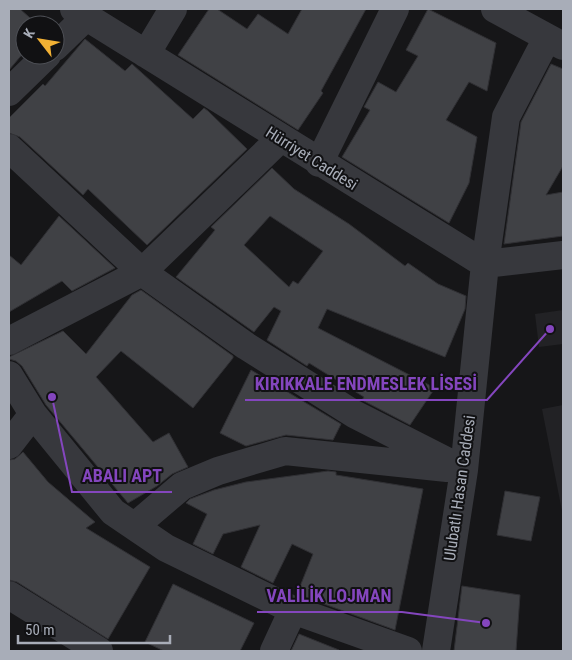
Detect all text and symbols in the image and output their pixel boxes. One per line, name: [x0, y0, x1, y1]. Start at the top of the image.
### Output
north arrow: [15, 15, 65, 65]
text: K: [20, 26, 38, 41]
street label: Hürriyet Caddesi: [262, 123, 361, 194]
callout: KIRIKKALE ENDMESLEK LİSESİ: [245, 367, 487, 400]
text: KIRIKKALE ENDMESLEK LİSESİ: [255, 373, 477, 394]
street label: Ulubatlı Hasan Caddesi: [440, 414, 479, 562]
callout: ABALI APT: [72, 459, 172, 492]
text: ABALI APT: [82, 465, 162, 486]
callout: VALİLİK LOJMAN: [257, 579, 402, 612]
text: VALİLİK LOJMAN: [267, 585, 391, 606]
scale bar: [18, 612, 170, 644]
text: 50 m: [25, 621, 55, 639]

